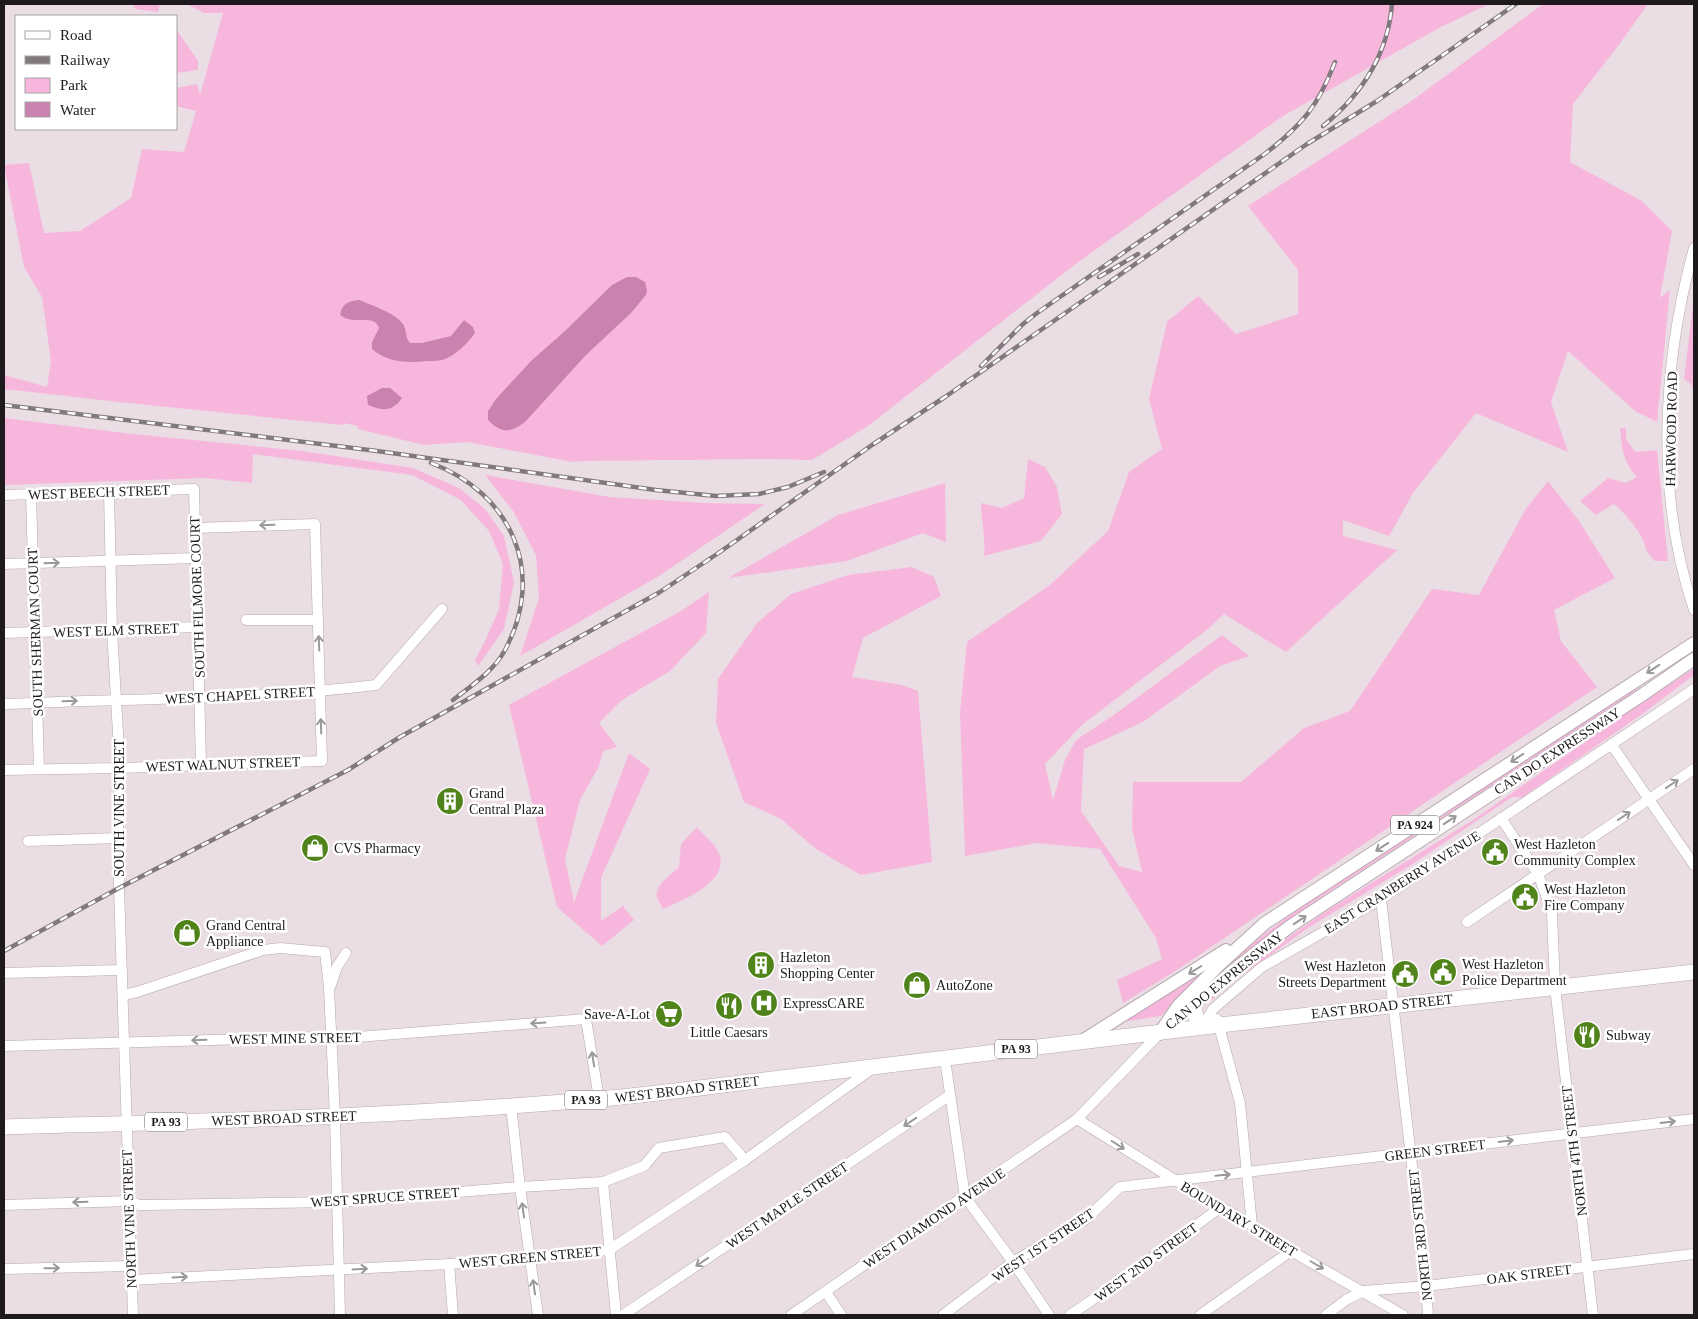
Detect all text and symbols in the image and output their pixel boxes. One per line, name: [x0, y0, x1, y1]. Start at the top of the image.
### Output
legend: [15, 15, 178, 130]
text: Road: [60, 27, 92, 43]
text: Railway: [60, 52, 110, 68]
text: Park: [60, 77, 88, 93]
text: Water: [60, 102, 95, 118]
street label: HARWOOD ROAD: [1663, 371, 1680, 487]
street label: WEST BEECH STREET: [28, 483, 171, 502]
street label: SOUTH FILMORE COURT: [187, 515, 208, 678]
one-way arrow: [259, 521, 275, 530]
street label: SOUTH SHERMAN COURT: [25, 547, 46, 717]
one-way arrow: [44, 558, 60, 567]
street label: WEST ELM STREET: [53, 621, 180, 640]
one-way arrow: [314, 635, 323, 651]
one-way arrow: [1647, 664, 1661, 674]
street label: WEST CHAPEL STREET: [165, 684, 316, 707]
one-way arrow: [62, 697, 78, 706]
street label: CAN DO EXPRESSWAY: [1491, 705, 1623, 798]
one-way arrow: [316, 718, 326, 734]
street label: SOUTH VINE STREET: [112, 738, 127, 877]
one-way arrow: [1510, 753, 1524, 763]
street label: WEST WALNUT STREET: [145, 754, 301, 775]
one-way arrow: [1664, 779, 1678, 789]
building icon: Grand Central Plaza: [435, 786, 465, 816]
place label: Grand Central Plaza: [469, 786, 545, 817]
one-way arrow: [1616, 811, 1630, 821]
one-way arrow: [1442, 815, 1456, 825]
road number: PA 924: [1391, 816, 1439, 834]
street label: EAST CRANBERRY AVENUE: [1322, 828, 1483, 937]
shop icon: CVS Pharmacy: [300, 833, 330, 863]
public building icon: West Hazleton Community Complex: [1480, 837, 1510, 867]
place label: West Hazleton Community Complex: [1514, 837, 1636, 868]
place label: CVS Pharmacy: [334, 841, 421, 856]
one-way arrow: [1375, 842, 1389, 852]
public building icon: West Hazleton Fire Company: [1510, 882, 1540, 912]
place label: West Hazleton Fire Company: [1544, 882, 1626, 913]
one-way arrow: [1292, 915, 1306, 925]
shop icon: Grand Central Appliance: [172, 918, 202, 948]
place label: Grand Central Appliance: [206, 918, 286, 949]
street label: CAN DO EXPRESSWAY: [1162, 928, 1286, 1033]
building icon: Hazleton Shopping Center: [746, 950, 776, 980]
place label: Hazleton Shopping Center: [780, 950, 875, 981]
public building icon: West Hazleton Police Department: [1428, 957, 1458, 987]
place label: West Hazleton Police Department: [1462, 957, 1567, 988]
place label: West Hazleton Streets Department: [1278, 959, 1386, 990]
public building icon: West Hazleton Streets Department: [1390, 959, 1420, 989]
one-way arrow: [1189, 965, 1203, 975]
shop icon: AutoZone: [902, 970, 932, 1000]
place label: AutoZone: [936, 978, 993, 993]
hospital icon: ExpressCARE: [749, 988, 779, 1018]
restaurant icon: Little Caesars: [714, 991, 744, 1021]
street label: EAST BROAD STREET: [1311, 992, 1454, 1021]
place label: ExpressCARE: [783, 996, 865, 1011]
supermarket icon: Save-A-Lot: [654, 999, 684, 1029]
place label: Save-A-Lot: [584, 1007, 650, 1022]
one-way arrow: [530, 1018, 546, 1028]
restaurant icon: Subway: [1572, 1020, 1602, 1050]
place label: Little Caesars: [690, 1025, 768, 1040]
place label: Subway: [1606, 1028, 1651, 1043]
street label: WEST MINE STREET: [229, 1030, 362, 1047]
one-way arrow: [192, 1035, 208, 1045]
road number: PA 93: [995, 1040, 1037, 1058]
one-way arrow: [587, 1052, 597, 1068]
street label: WEST BROAD STREET: [614, 1073, 760, 1106]
street label: NORTH 4TH STREET: [1559, 1084, 1590, 1217]
road number: PA 93: [565, 1090, 607, 1110]
street label: WEST BROAD STREET: [211, 1108, 357, 1129]
road number: PA 93: [145, 1112, 187, 1132]
one-way arrow: [903, 1117, 917, 1127]
one-way arrow: [1660, 1117, 1676, 1127]
one-way arrow: [1498, 1136, 1514, 1146]
street label: GREEN STREET: [1384, 1137, 1487, 1164]
one-way arrow: [1111, 1140, 1125, 1150]
street label: NORTH VINE STREET: [120, 1149, 139, 1289]
street label: WEST MAPLE STREET: [724, 1159, 851, 1252]
street label: WEST DIAMOND AVENUE: [861, 1165, 1008, 1271]
street label: NORTH 3RD STREET: [1406, 1168, 1435, 1301]
one-way arrow: [1215, 1170, 1231, 1180]
street label: BOUNDARY STREET: [1178, 1179, 1300, 1260]
street label: WEST SPRUCE STREET: [310, 1185, 460, 1210]
one-way arrow: [72, 1198, 88, 1207]
one-way arrow: [518, 1202, 528, 1218]
street label: WEST 1ST STREET: [990, 1206, 1097, 1285]
street label: WEST 2ND STREET: [1092, 1220, 1201, 1305]
street label: WEST GREEN STREET: [458, 1244, 602, 1271]
one-way arrow: [696, 1257, 710, 1267]
one-way arrow: [1309, 1261, 1324, 1271]
street label: OAK STREET: [1486, 1262, 1573, 1287]
one-way arrow: [44, 1263, 60, 1273]
one-way arrow: [352, 1264, 368, 1273]
one-way arrow: [172, 1273, 188, 1282]
one-way arrow: [529, 1279, 539, 1295]

